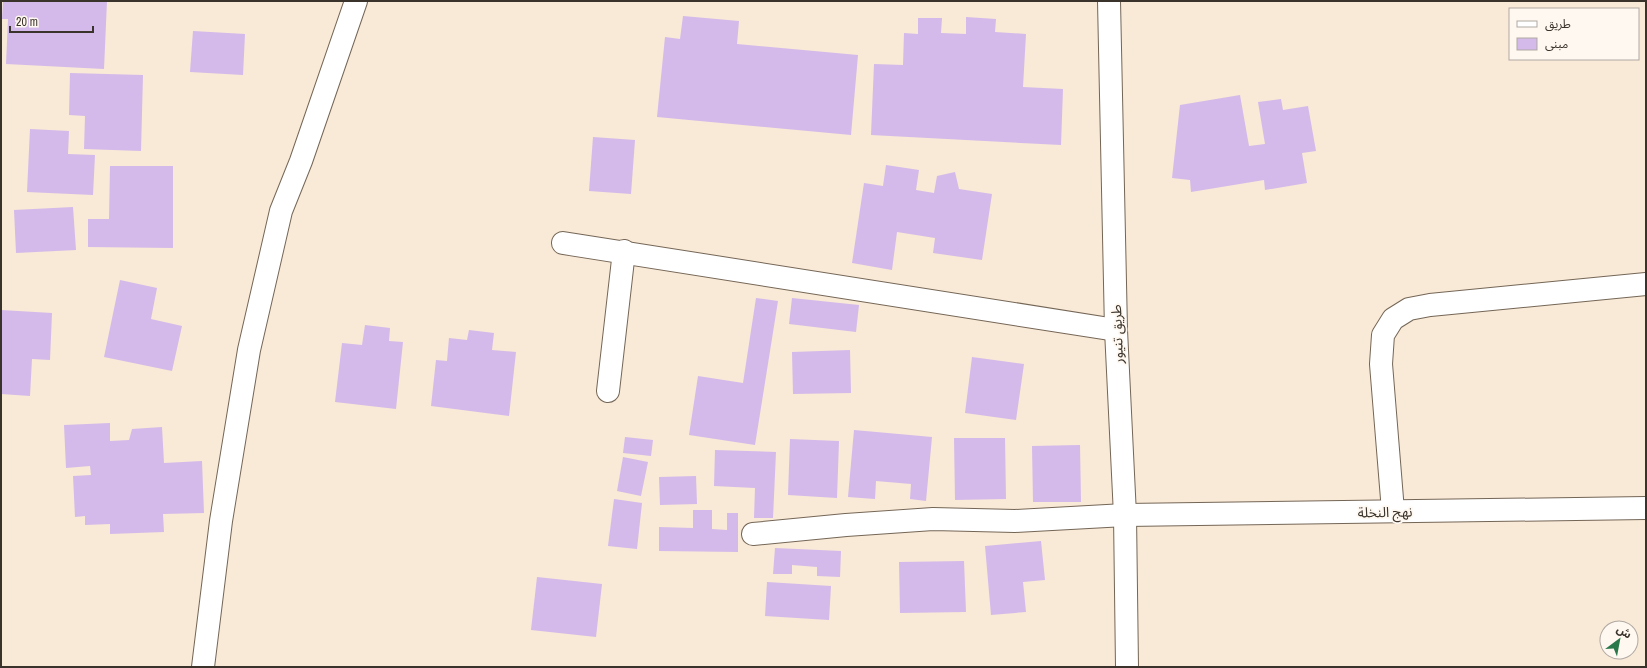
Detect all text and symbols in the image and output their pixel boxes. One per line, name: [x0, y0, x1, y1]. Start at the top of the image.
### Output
scale bar: [10, 8, 93, 34]
legend: [1509, 8, 1639, 60]
text: 20 m: [16, 14, 38, 30]
text: طريق: [1545, 16, 1571, 32]
text: مبنى: [1545, 36, 1568, 52]
street label: طريق تنيور: [1107, 304, 1128, 365]
street label: نهج النخلة: [1357, 503, 1413, 523]
north arrow: [1599, 620, 1639, 660]
text: ش: [1614, 622, 1634, 641]

